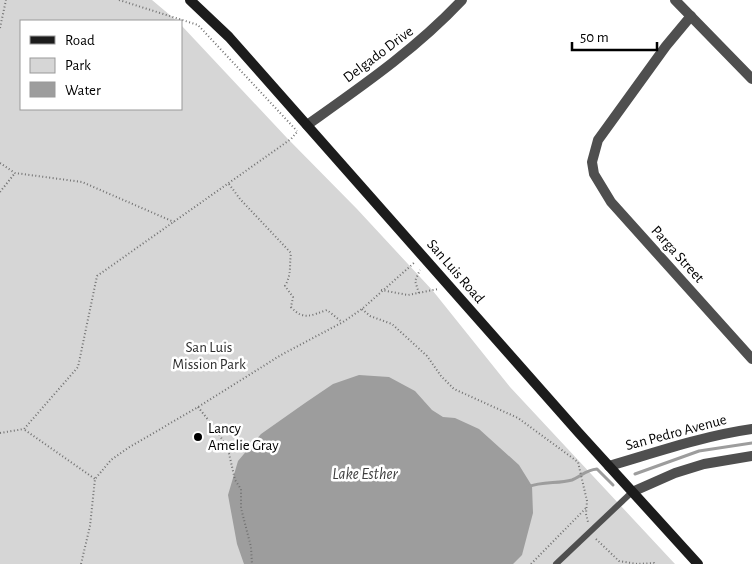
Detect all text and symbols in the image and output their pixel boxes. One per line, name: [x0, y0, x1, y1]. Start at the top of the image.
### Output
legend: [20, 20, 182, 110]
scale bar: [572, 20, 657, 52]
street label: Delgado Drive: [341, 23, 416, 85]
text: 50 m: [580, 30, 609, 45]
text: Road: [65, 33, 95, 48]
text: Park: [65, 58, 91, 73]
text: Water: [65, 83, 101, 98]
street label: Parga Street: [648, 223, 707, 286]
street label: San Luis Road: [424, 237, 487, 306]
park label: San Luis Mission Park: [172, 340, 246, 372]
street label: San Pedro Avenue: [624, 412, 728, 453]
place label: Lancy Amelie Gray: [208, 421, 279, 453]
marker: Lancy Amelie Gray: [192, 431, 204, 443]
water label: Lake Esther: [332, 466, 398, 482]

